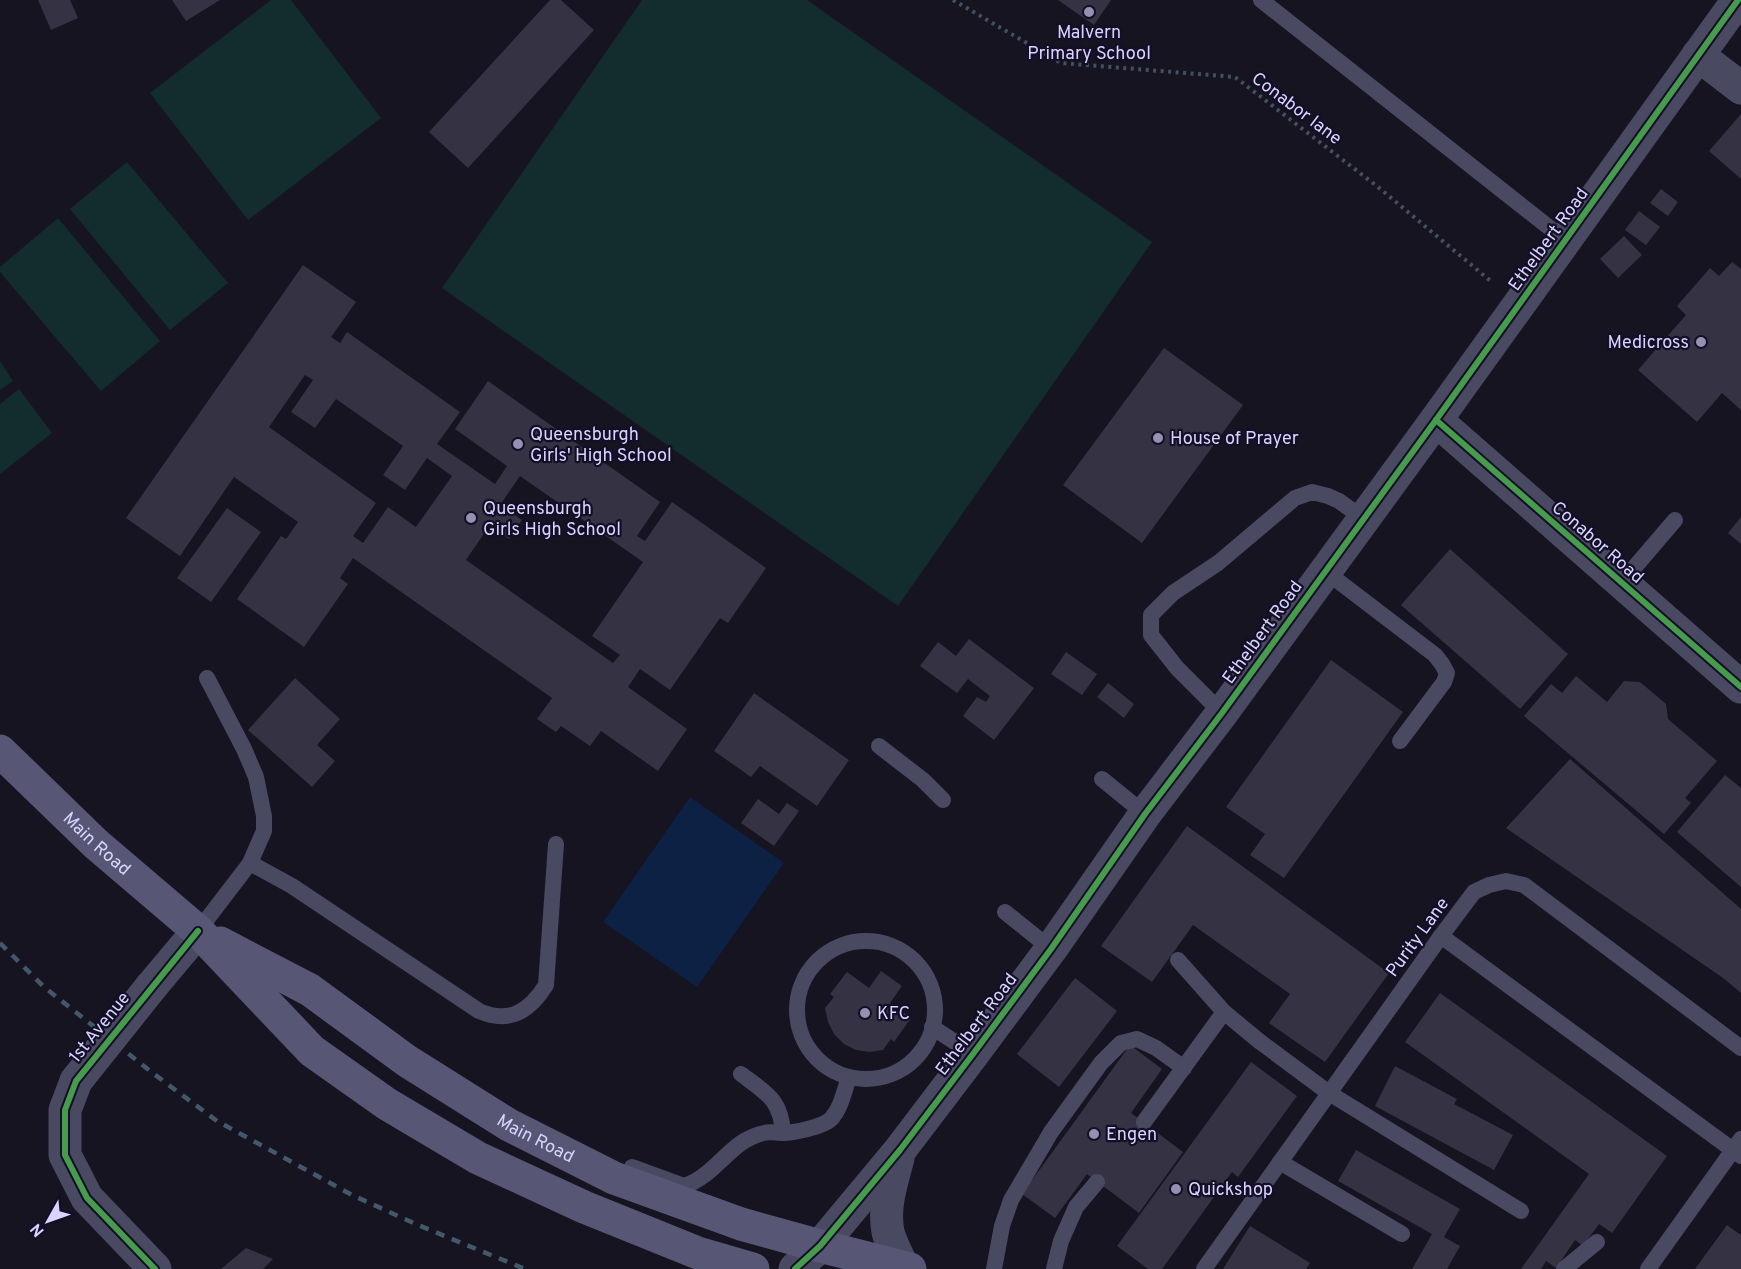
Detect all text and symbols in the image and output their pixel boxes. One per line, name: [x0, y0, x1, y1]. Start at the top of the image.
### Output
marker: Malvern Primary School: [1082, 5, 1096, 19]
place label: Malvern Primary School: [1027, 22, 1151, 66]
street label: Conabor lane: [1246, 68, 1346, 151]
street label: Ethelbert Road: [1504, 184, 1594, 296]
place label: Medicross: [1607, 332, 1689, 355]
marker: Medicross: [1694, 335, 1708, 349]
place label: Queensburgh Girls' High School: [530, 424, 672, 468]
place label: House of Prayer: [1170, 428, 1299, 451]
marker: House of Prayer: [1151, 431, 1165, 445]
marker: Queensburgh Girls' High School: [511, 437, 525, 451]
street label: Conabor Road: [1546, 497, 1648, 589]
place label: Queensburgh Girls High School: [483, 498, 621, 542]
marker: Queensburgh Girls High School: [464, 511, 478, 525]
street label: Ethelbert Road: [1218, 577, 1308, 689]
street label: Main Road: [57, 808, 135, 881]
street label: Purity Lane: [1382, 894, 1455, 982]
street label: Ethelbert Road: [931, 969, 1023, 1081]
street label: 1st Avenue: [64, 988, 136, 1068]
place label: KFC: [877, 1003, 910, 1026]
marker: KFC: [858, 1006, 872, 1020]
street label: Main Road: [492, 1110, 578, 1169]
place label: Engen: [1106, 1124, 1157, 1147]
marker: Engen: [1087, 1127, 1101, 1141]
place label: Quickshop: [1188, 1179, 1273, 1202]
marker: Quickshop: [1169, 1182, 1183, 1196]
north arrow: [18, 1191, 78, 1251]
text: N: [27, 1219, 49, 1240]

